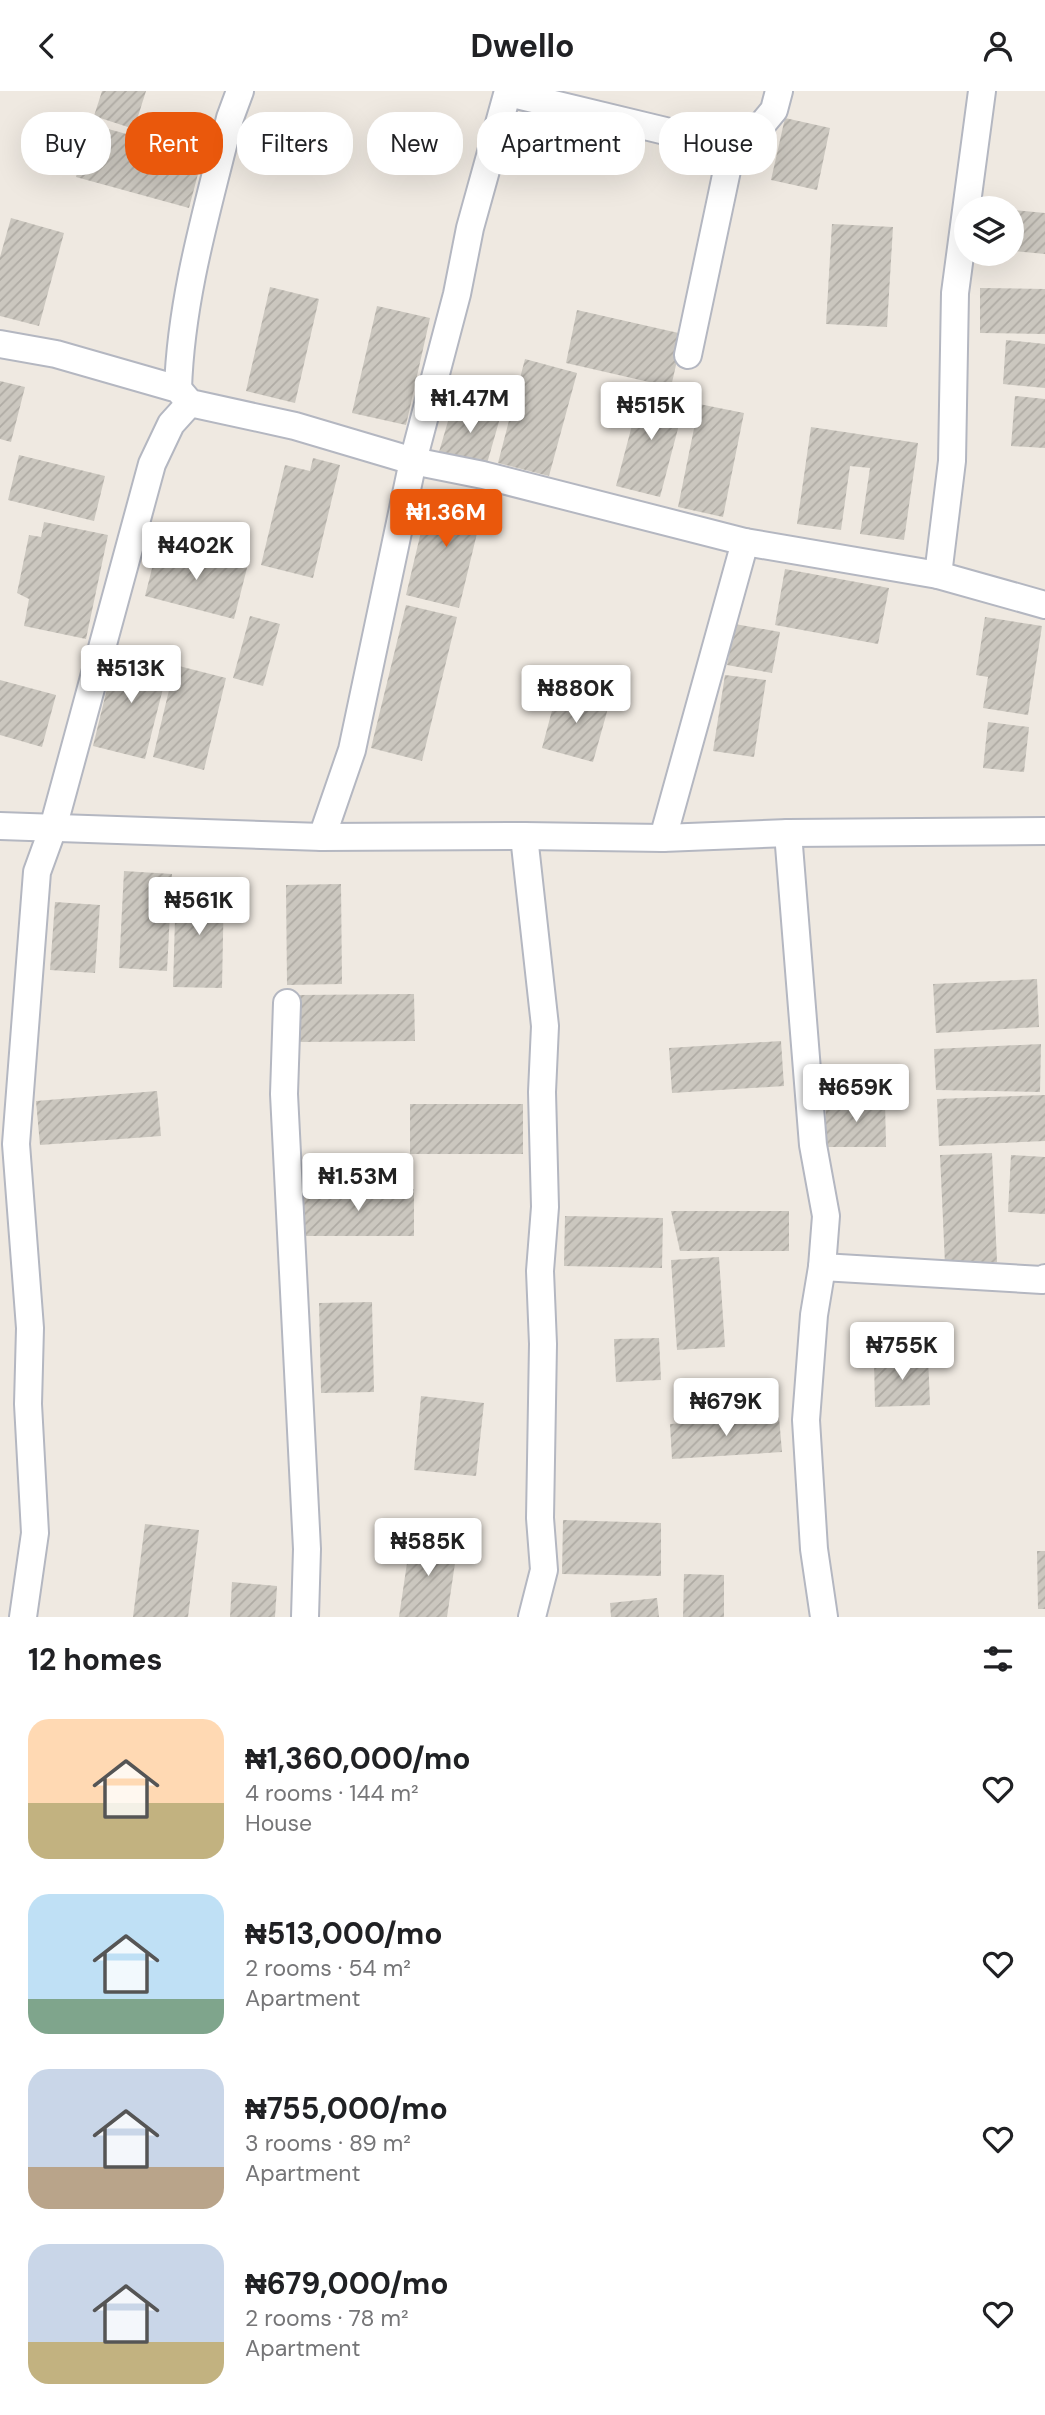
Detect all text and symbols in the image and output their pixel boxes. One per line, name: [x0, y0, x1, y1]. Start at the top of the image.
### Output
text: Dwello: [470, 25, 575, 67]
icon: back: [28, 27, 66, 65]
icon: person: [979, 27, 1017, 65]
chip: Buy: [21, 112, 111, 175]
chip: Rent: [125, 112, 223, 175]
chip: Filters: [237, 112, 353, 175]
chip: New: [367, 112, 463, 175]
chip: Apartment: [477, 112, 645, 175]
chip: House: [659, 112, 777, 175]
map controls: [954, 196, 1024, 266]
button: layers: [954, 196, 1024, 266]
pin: ₦1.47M: [413, 375, 527, 435]
text: ₦1.47M: [431, 383, 509, 413]
pin: ₦515K: [602, 383, 700, 442]
text: ₦515K: [617, 390, 685, 420]
pin: ₦1.36M: [389, 489, 503, 549]
text: ₦1.36M: [406, 497, 486, 527]
pin: ₦402K: [147, 523, 245, 582]
text: ₦402K: [158, 530, 234, 560]
pin: ₦513K: [82, 645, 180, 705]
text: ₦513K: [97, 653, 165, 683]
pin: ₦880K: [527, 665, 625, 725]
text: ₦880K: [538, 673, 614, 703]
pin: ₦561K: [150, 877, 248, 937]
text: ₦561K: [165, 885, 233, 915]
pin: ₦659K: [807, 1065, 905, 1124]
text: ₦659K: [819, 1072, 893, 1102]
pin: ₦1.53M: [301, 1153, 415, 1213]
text: ₦1.53M: [318, 1161, 398, 1191]
pin: ₦755K: [853, 1323, 951, 1382]
text: ₦755K: [866, 1330, 938, 1360]
pin: ₦679K: [677, 1379, 775, 1438]
text: ₦679K: [690, 1386, 762, 1416]
pin: ₦585K: [379, 1519, 477, 1578]
text: ₦585K: [391, 1526, 465, 1556]
text: 12 homes: [28, 1640, 162, 1679]
icon: filters: [979, 1640, 1017, 1678]
text: ₦1,360,000/mo: [245, 1739, 471, 1778]
icon: home: [84, 1747, 168, 1831]
icon: heart: [979, 1770, 1017, 1808]
text: 4 rooms · 144 m²: [245, 1778, 419, 1808]
text: House: [245, 1808, 312, 1838]
text: ₦513,000/mo: [245, 1914, 443, 1953]
icon: home: [84, 1922, 168, 2006]
icon: heart: [979, 1945, 1017, 1983]
text: 2 rooms · 54 m²: [245, 1953, 411, 1983]
text: Apartment: [245, 1983, 360, 2013]
text: ₦755,000/mo: [245, 2089, 448, 2128]
icon: home: [84, 2097, 168, 2181]
icon: heart: [979, 2120, 1017, 2158]
text: 3 rooms · 89 m²: [245, 2128, 411, 2158]
text: Apartment: [245, 2158, 360, 2188]
text: ₦679,000/mo: [245, 2264, 449, 2303]
icon: home: [84, 2272, 168, 2356]
icon: heart: [979, 2295, 1017, 2333]
text: 2 rooms · 78 m²: [245, 2303, 409, 2333]
text: Apartment: [245, 2333, 360, 2363]

